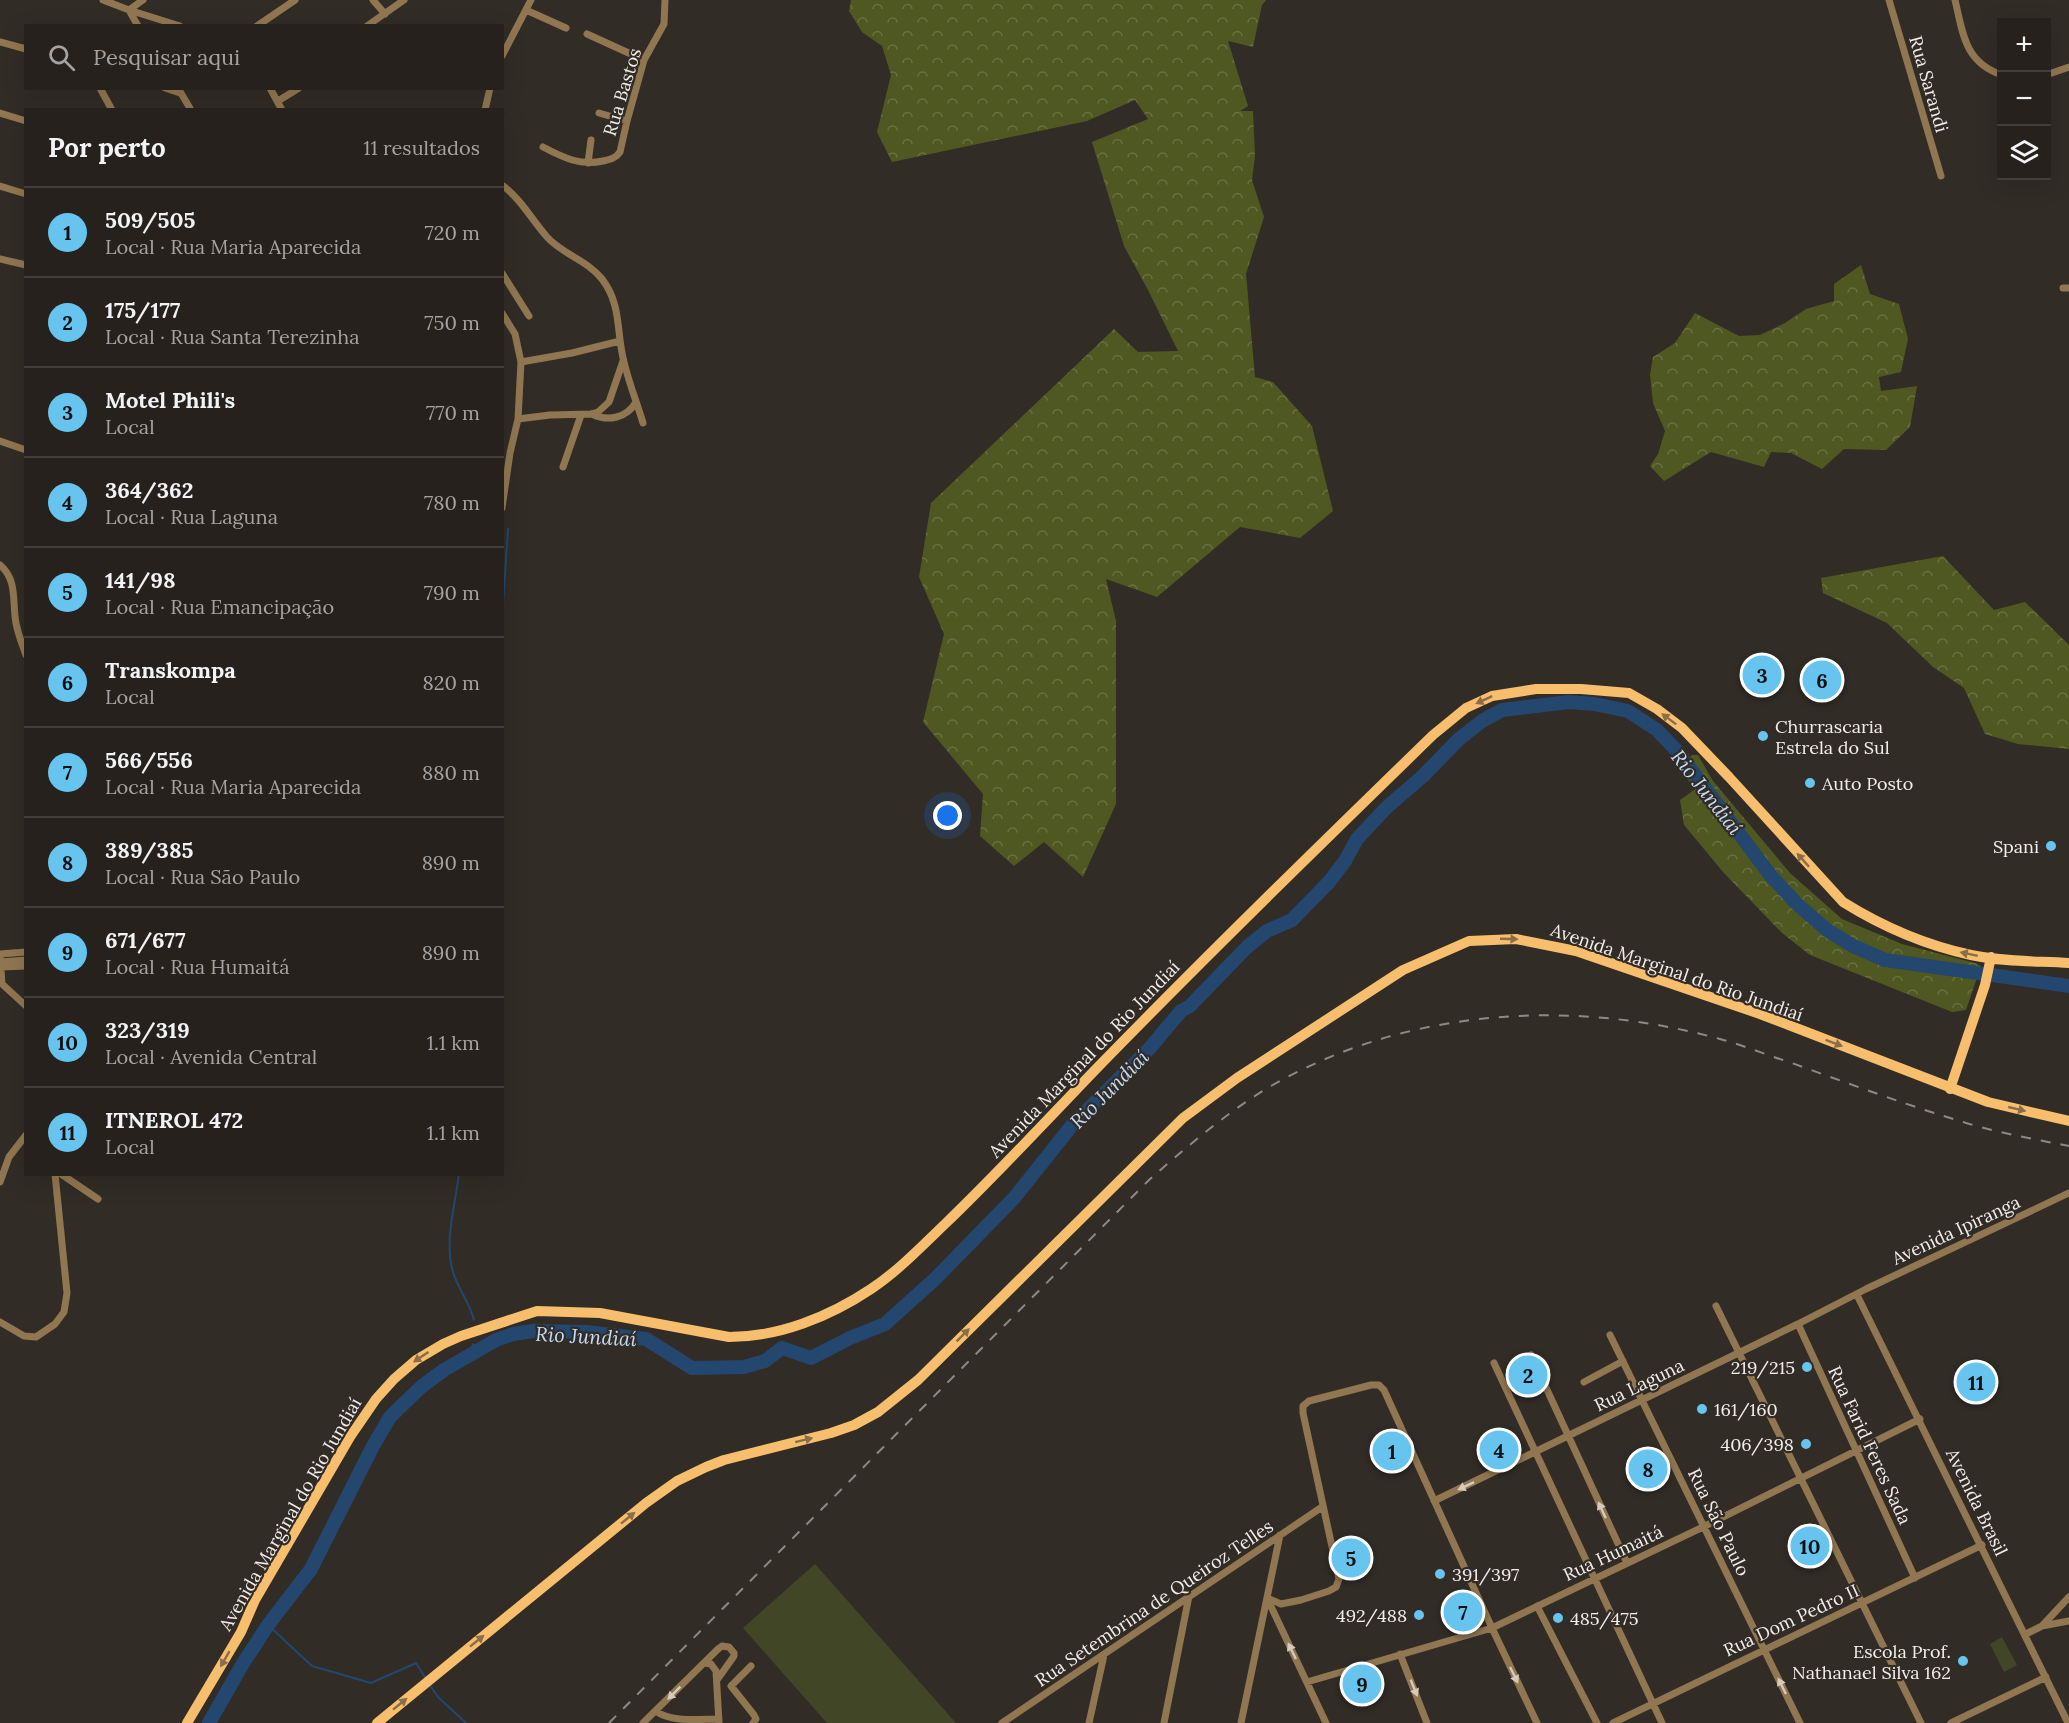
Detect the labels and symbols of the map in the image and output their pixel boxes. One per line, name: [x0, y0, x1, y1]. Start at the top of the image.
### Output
street label: Rua Sarandi: [1904, 33, 1954, 135]
street label: Rua Bastos: [598, 45, 646, 139]
pin: 3: [1742, 652, 1782, 698]
pin: 6: [1802, 658, 1842, 702]
one-way arrow: [1474, 695, 1492, 705]
one-way arrow: [1662, 713, 1677, 725]
place label: Churrascaria Estrela do Sul: [1775, 715, 1890, 759]
marker: Churrascaria Estrela do Sul: [1756, 729, 1770, 743]
water label: Rio Jundiaí: [1666, 744, 1748, 840]
place label: Auto Posto: [1821, 772, 1913, 795]
marker: Auto Posto: [1803, 776, 1817, 790]
your location: [933, 801, 962, 830]
place label: Spani: [1993, 835, 2039, 858]
marker: Spani: [2044, 839, 2058, 853]
one-way arrow: [1797, 853, 1810, 868]
street label: Avenida Marginal do Rio Jundiaí: [1547, 918, 1806, 1026]
one-way arrow: [1499, 935, 1518, 944]
one-way arrow: [1960, 948, 1978, 958]
street label: Avenida Marginal do Rio Jundiaí: [984, 956, 1184, 1162]
one-way arrow: [1825, 1038, 1843, 1048]
water label: Rio Jundiaí: [1065, 1045, 1153, 1133]
one-way arrow: [2007, 1104, 2026, 1114]
street label: Avenida Ipiranga: [1887, 1190, 2024, 1270]
water label: Rio Jundiaí: [535, 1321, 638, 1351]
one-way arrow: [956, 1329, 970, 1343]
one-way arrow: [413, 1351, 429, 1362]
pin: 2: [1508, 1352, 1547, 1398]
street label: Rua Laguna: [1590, 1353, 1688, 1417]
place label: 219/215: [1731, 1356, 1795, 1379]
marker: 219/215: [1800, 1360, 1814, 1374]
pin: 11: [1956, 1360, 1996, 1404]
street label: Rua Farid Feres Sada: [1823, 1362, 1917, 1528]
street label: Avenida Marginal do Rio Jundiaí: [213, 1393, 366, 1636]
place label: 161/160: [1714, 1398, 1778, 1421]
marker: 161/160: [1695, 1402, 1709, 1416]
pin: 1: [1372, 1428, 1412, 1474]
pin: 4: [1480, 1428, 1518, 1472]
place label: 406/398: [1720, 1433, 1794, 1456]
one-way arrow: [794, 1435, 813, 1445]
marker: 406/398: [1799, 1437, 1813, 1451]
street label: Avenida Brasil: [1941, 1444, 2013, 1560]
pin: 8: [1628, 1446, 1668, 1492]
street label: Rua São Paulo: [1683, 1464, 1755, 1580]
one-way arrow: [1457, 1481, 1474, 1491]
one-way arrow: [1598, 1502, 1607, 1519]
one-way arrow: [620, 1512, 635, 1525]
street label: Rua Setembrina de Queiroz Telles: [1030, 1514, 1278, 1692]
street label: Rua Humaitá: [1559, 1520, 1667, 1586]
pin: 10: [1790, 1524, 1830, 1568]
pin: 5: [1332, 1536, 1370, 1580]
place label: 391/397: [1452, 1563, 1519, 1586]
marker: 391/397: [1433, 1567, 1447, 1581]
street label: Rua Dom Pedro II: [1720, 1579, 1862, 1661]
pin: 7: [1444, 1590, 1482, 1634]
place label: 492/488: [1336, 1604, 1407, 1627]
place label: 485/475: [1570, 1607, 1639, 1630]
marker: 492/488: [1412, 1608, 1426, 1622]
marker: 485/475: [1551, 1611, 1565, 1625]
one-way arrow: [469, 1635, 484, 1648]
place label: Escola Prof. Nathanael Silva 162: [1792, 1640, 1951, 1684]
one-way arrow: [1288, 1643, 1297, 1660]
one-way arrow: [220, 1651, 230, 1668]
marker: Escola Prof. Nathanael Silva 162: [1956, 1654, 1970, 1668]
pin: 9: [1342, 1662, 1382, 1706]
one-way arrow: [1510, 1667, 1519, 1684]
one-way arrow: [1778, 1678, 1787, 1695]
one-way arrow: [1409, 1680, 1419, 1698]
one-way arrow: [666, 1686, 681, 1700]
one-way arrow: [392, 1697, 408, 1710]

